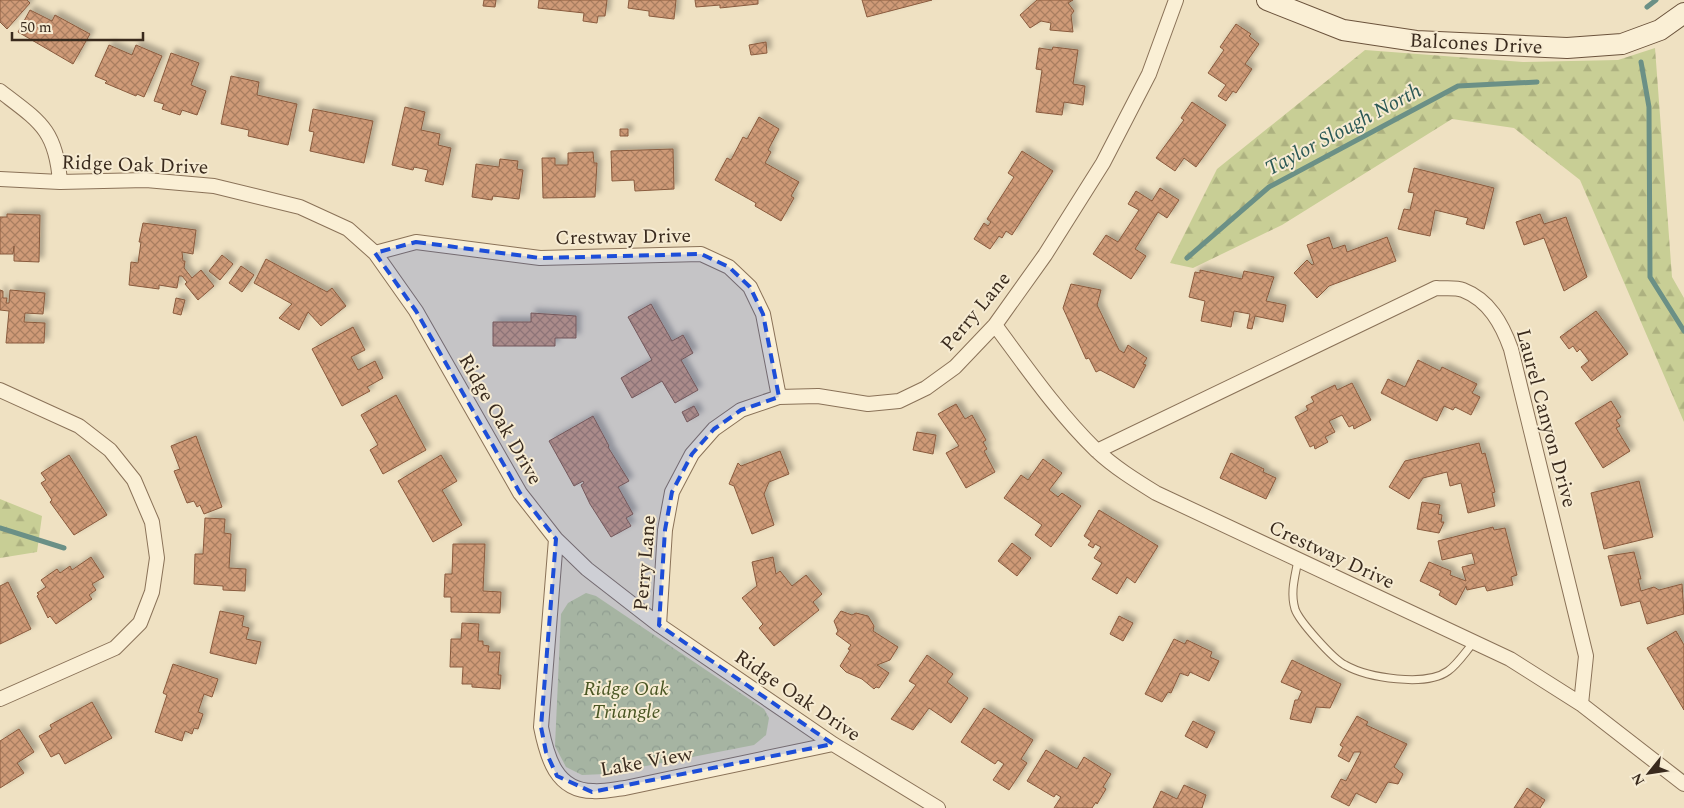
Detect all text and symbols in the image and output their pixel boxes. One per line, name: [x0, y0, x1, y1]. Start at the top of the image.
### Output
scale bar: [12, 10, 144, 42]
text: 50 m: [20, 16, 52, 39]
street label: Balcones Drive: [1409, 26, 1543, 62]
water label: Taylor Slough North: [1260, 75, 1428, 185]
street label: Ridge Oak Drive: [61, 147, 209, 183]
street label: Crestway Drive: [555, 221, 691, 253]
street label: Perry Lane: [933, 265, 1018, 358]
street label: Laurel Canyon Drive: [1508, 326, 1584, 511]
street label: Ridge Oak Drive: [450, 348, 550, 491]
street label: Crestway Drive: [1264, 513, 1400, 597]
street label: Perry Lane: [626, 514, 664, 612]
street label: Ridge Oak Drive: [728, 642, 867, 749]
park label: Ridge Oak Triangle: [583, 674, 669, 727]
street label: Lake View: [597, 739, 696, 785]
north arrow: [1624, 748, 1674, 798]
text: N: [1626, 769, 1650, 789]

